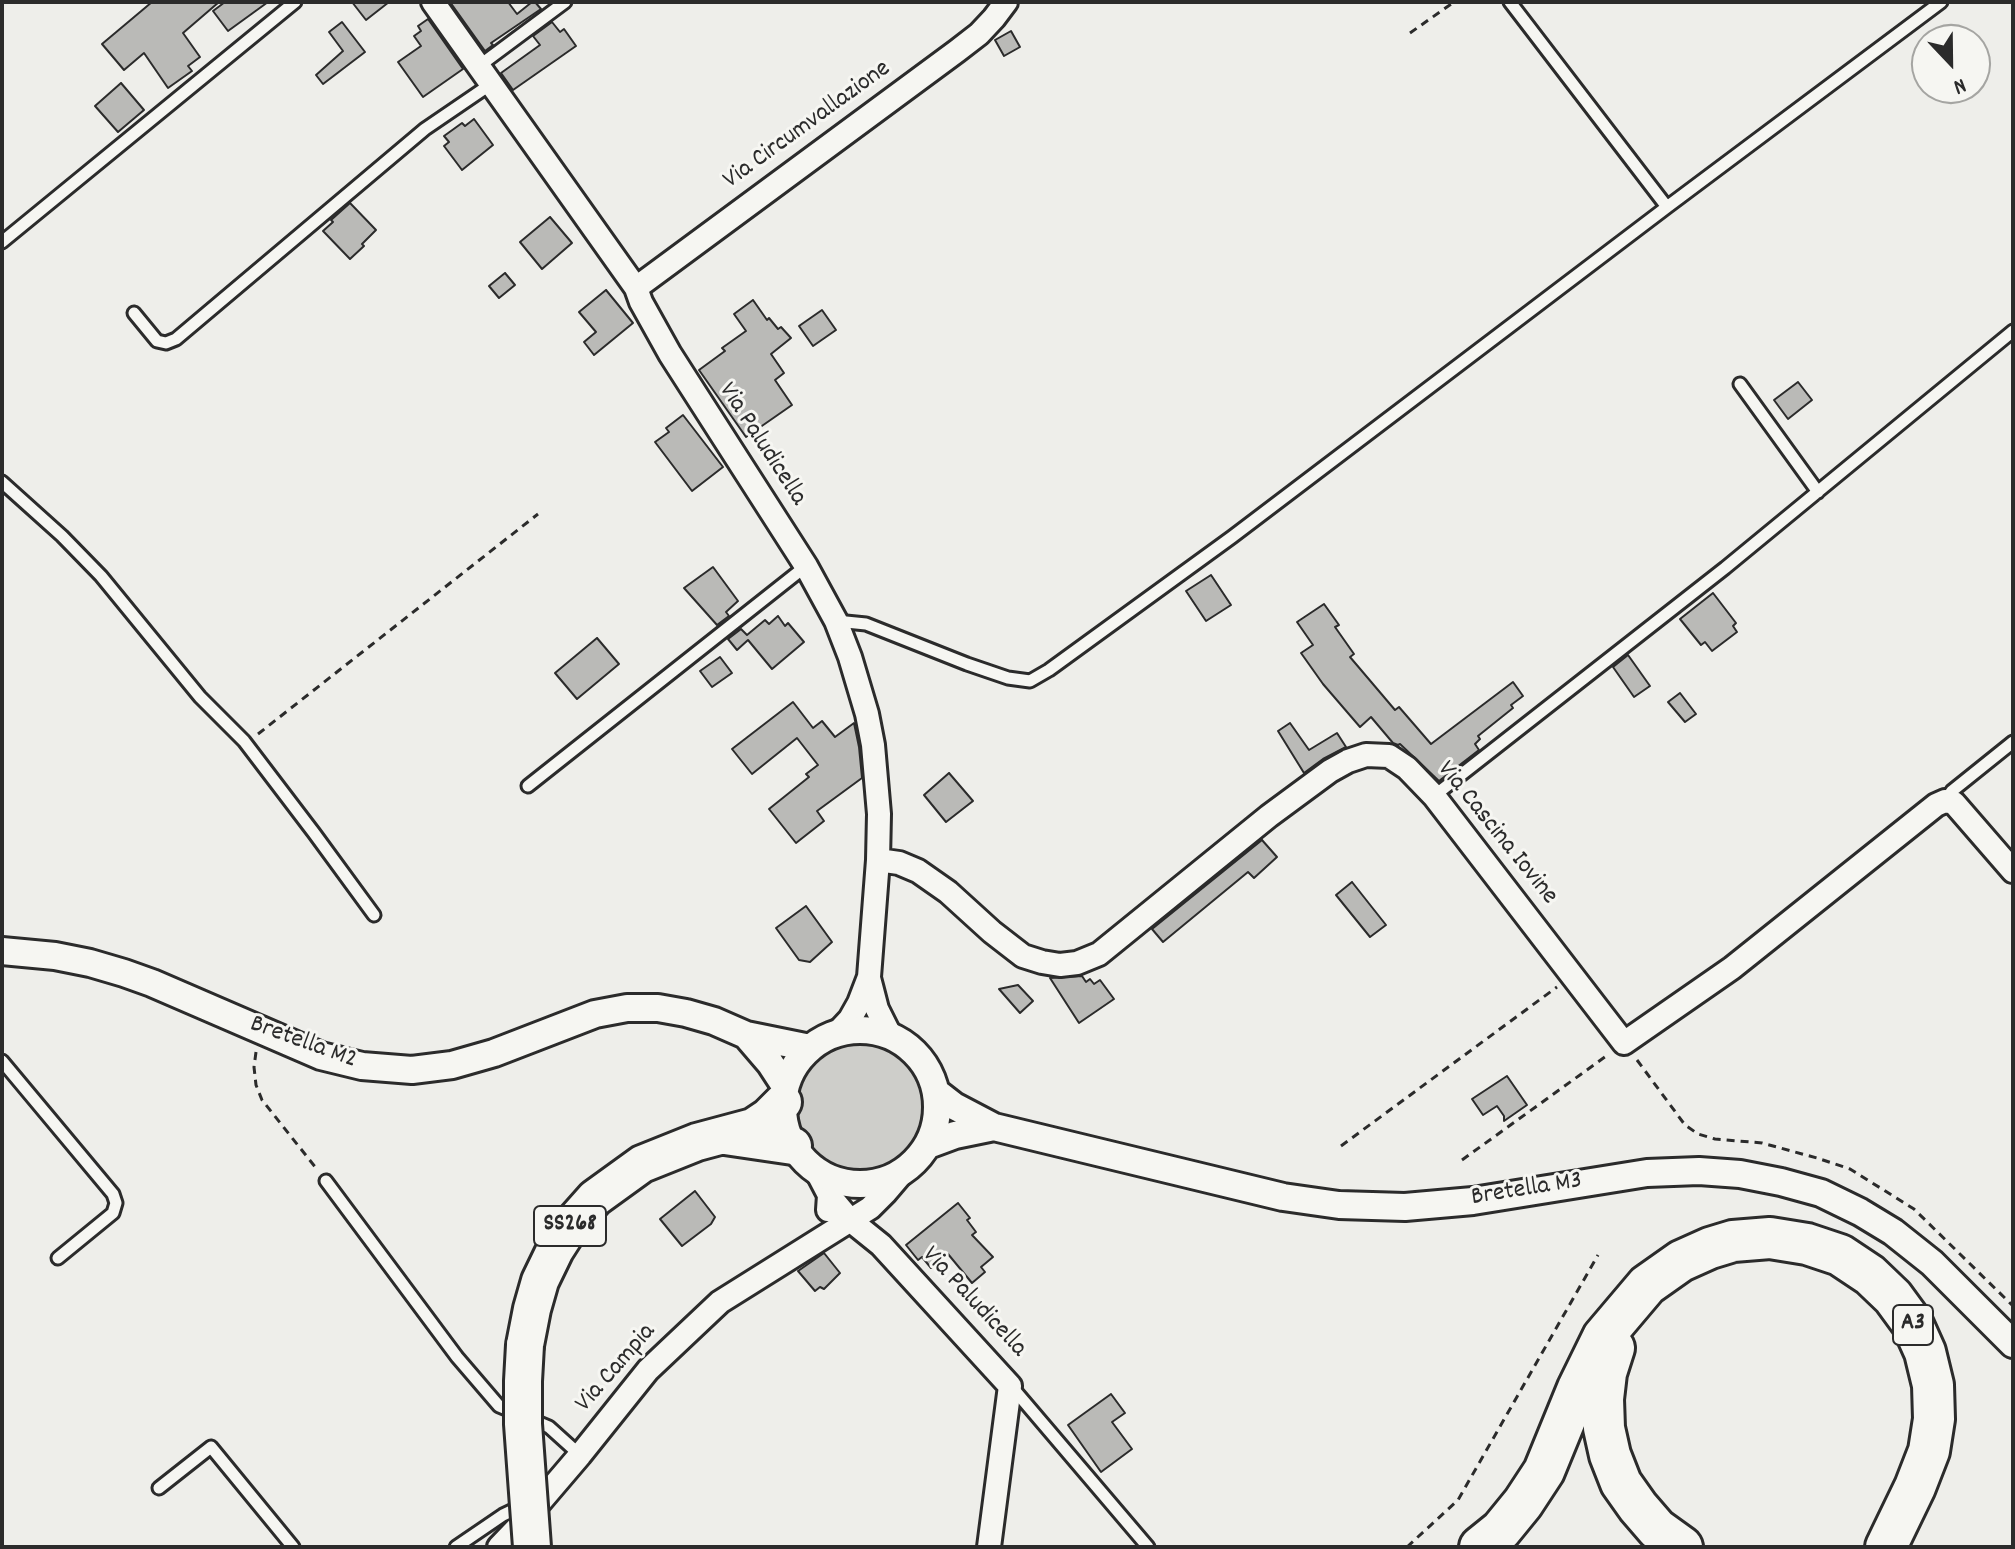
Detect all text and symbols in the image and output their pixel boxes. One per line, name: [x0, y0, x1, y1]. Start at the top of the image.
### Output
north arrow: [1911, 24, 1991, 104]
street label: Via Circumvallazione: [718, 55, 898, 197]
text: N: [1949, 68, 1970, 101]
street label: Via Paludicella: [710, 378, 812, 512]
street label: Via Cascina Iovine: [1429, 756, 1563, 912]
street label: Bretella M2: [245, 1010, 361, 1078]
street label: Bretella M3: [1469, 1167, 1585, 1215]
road number: SS268: [534, 1206, 606, 1246]
street label: Via Paludicella: [914, 1241, 1032, 1365]
road number: A3: [1893, 1305, 1933, 1345]
street label: Via Campia: [570, 1318, 664, 1420]

